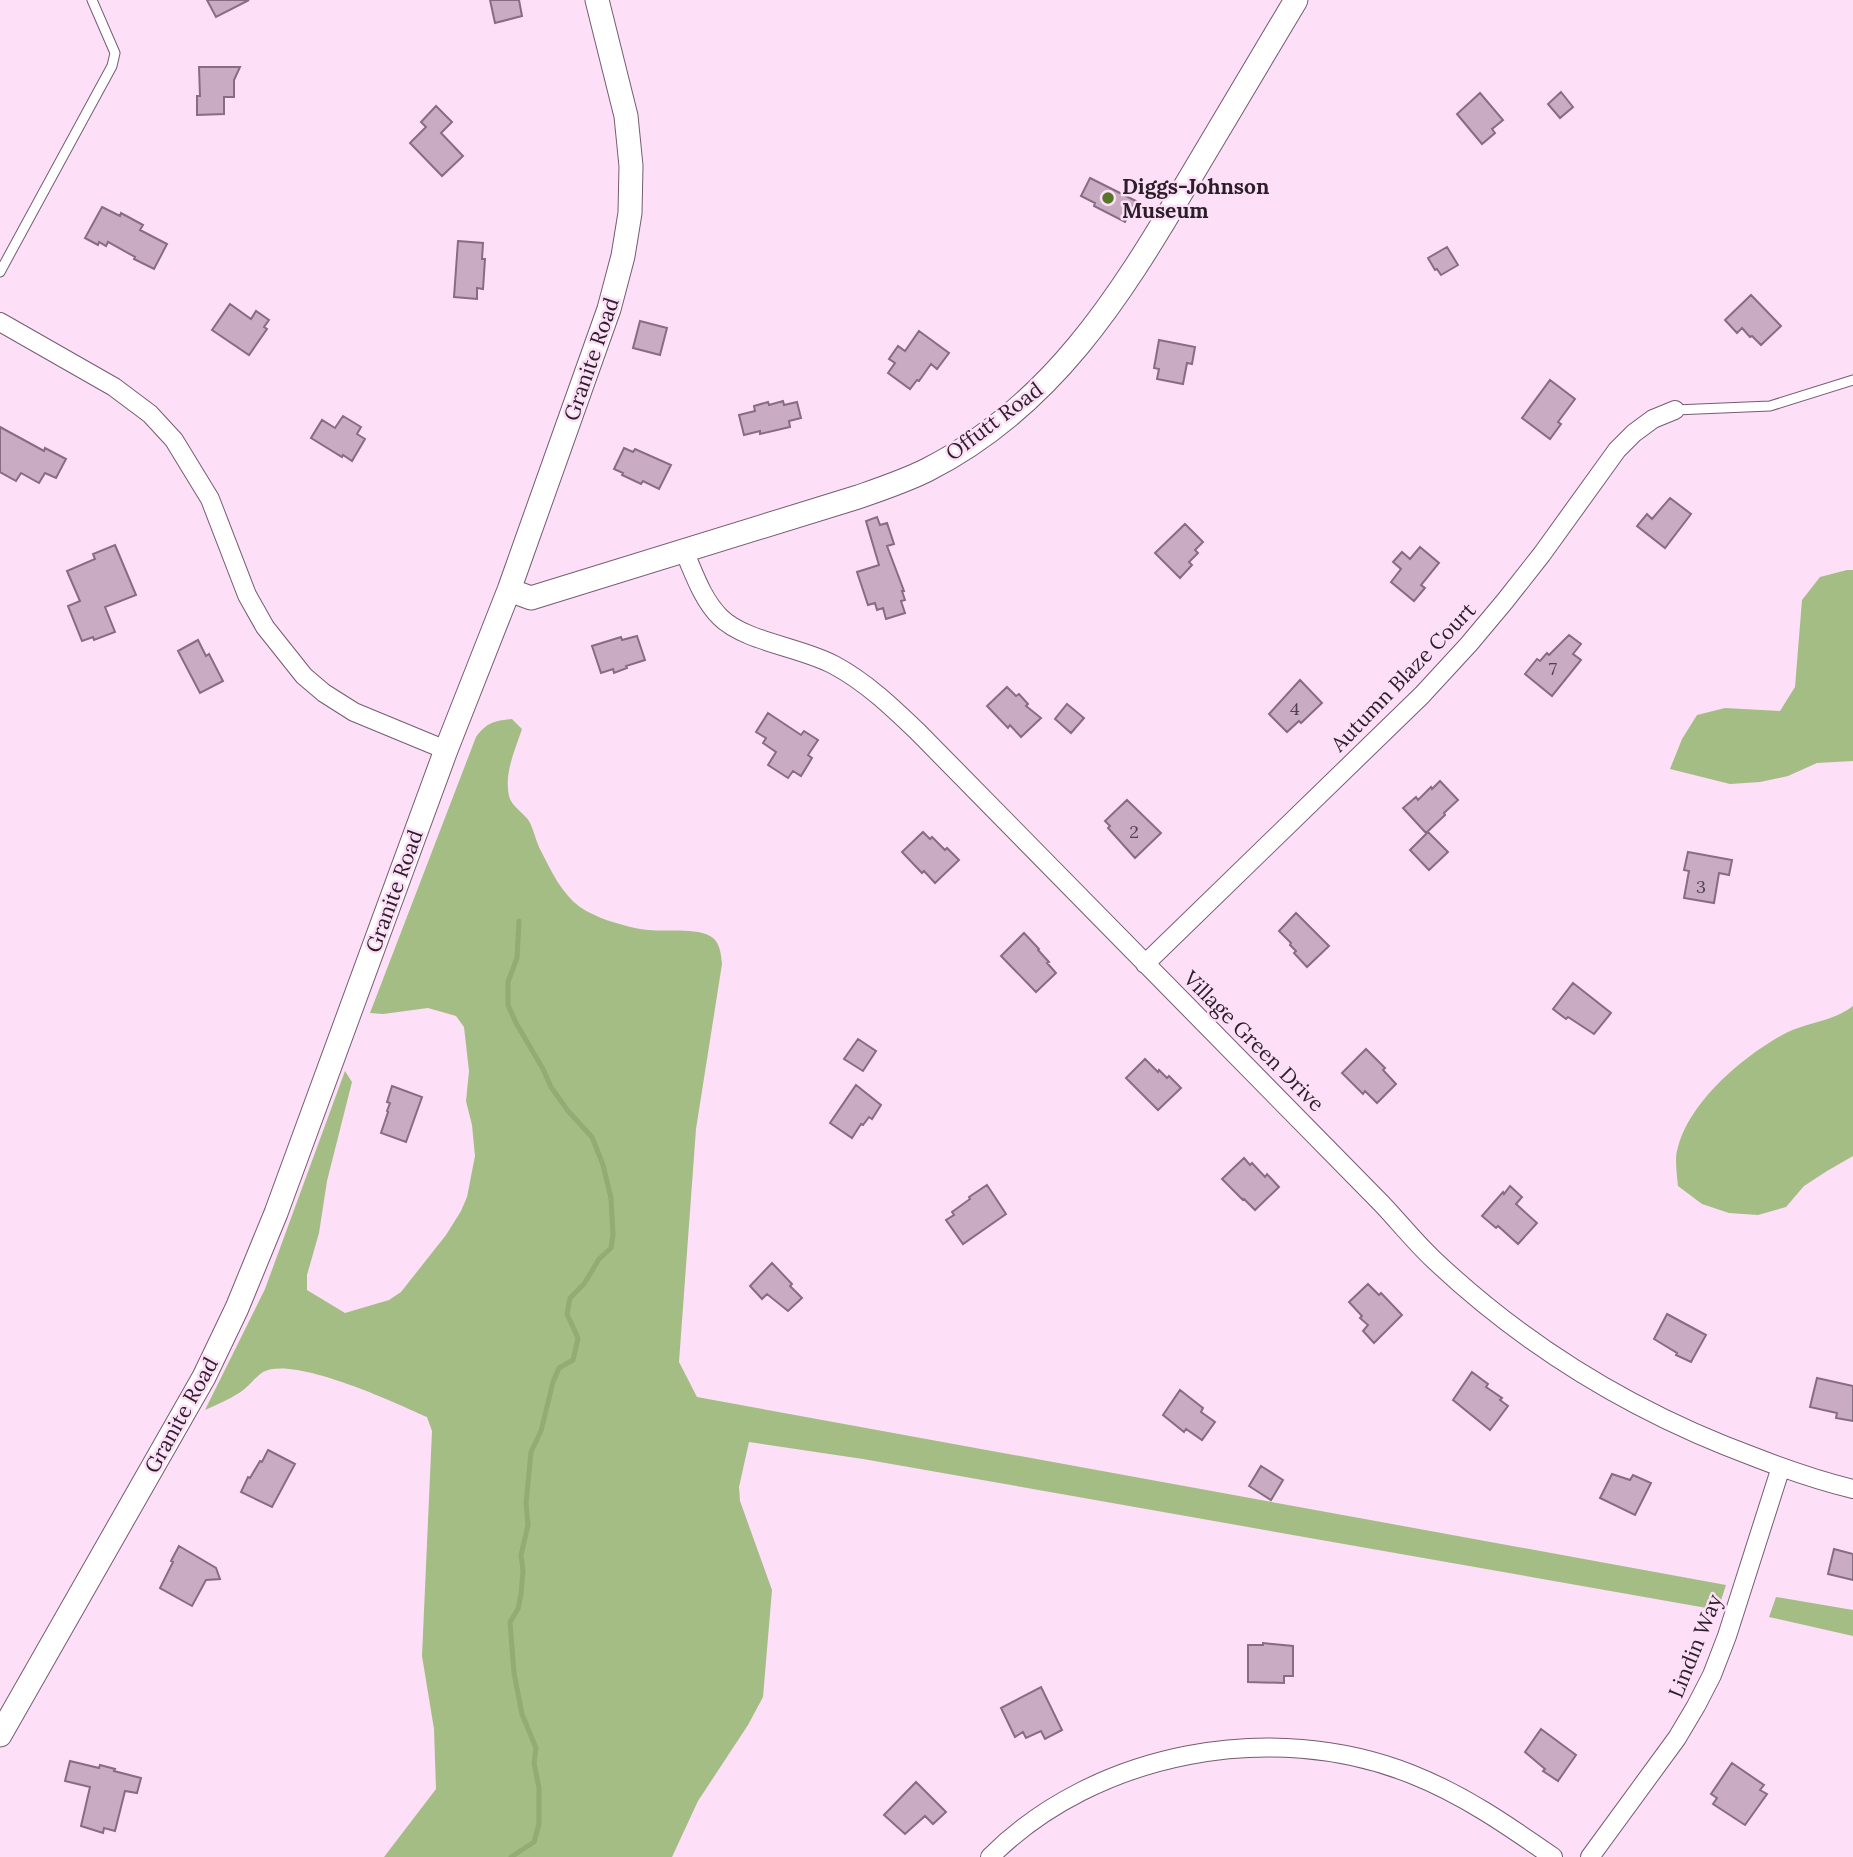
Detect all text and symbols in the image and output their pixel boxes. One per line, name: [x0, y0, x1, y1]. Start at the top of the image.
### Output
place label: Diggs-Johnson Museum: [1122, 173, 1269, 224]
marker: Diggs-Johnson Museum: [1100, 190, 1116, 206]
street label: Granite Road: [557, 294, 625, 424]
street label: Offutt Road: [940, 376, 1048, 466]
street label: Autumn Blaze Court: [1324, 596, 1482, 758]
house number: 7: [1549, 657, 1557, 680]
house number: 4: [1290, 697, 1300, 720]
house number: 2: [1129, 820, 1139, 843]
street label: Granite Road: [359, 826, 429, 956]
house number: 3: [1696, 875, 1706, 898]
street label: Village Green Drive: [1177, 964, 1330, 1117]
street label: Granite Road: [138, 1352, 224, 1478]
street label: Lindin Way: [1662, 1590, 1728, 1702]

